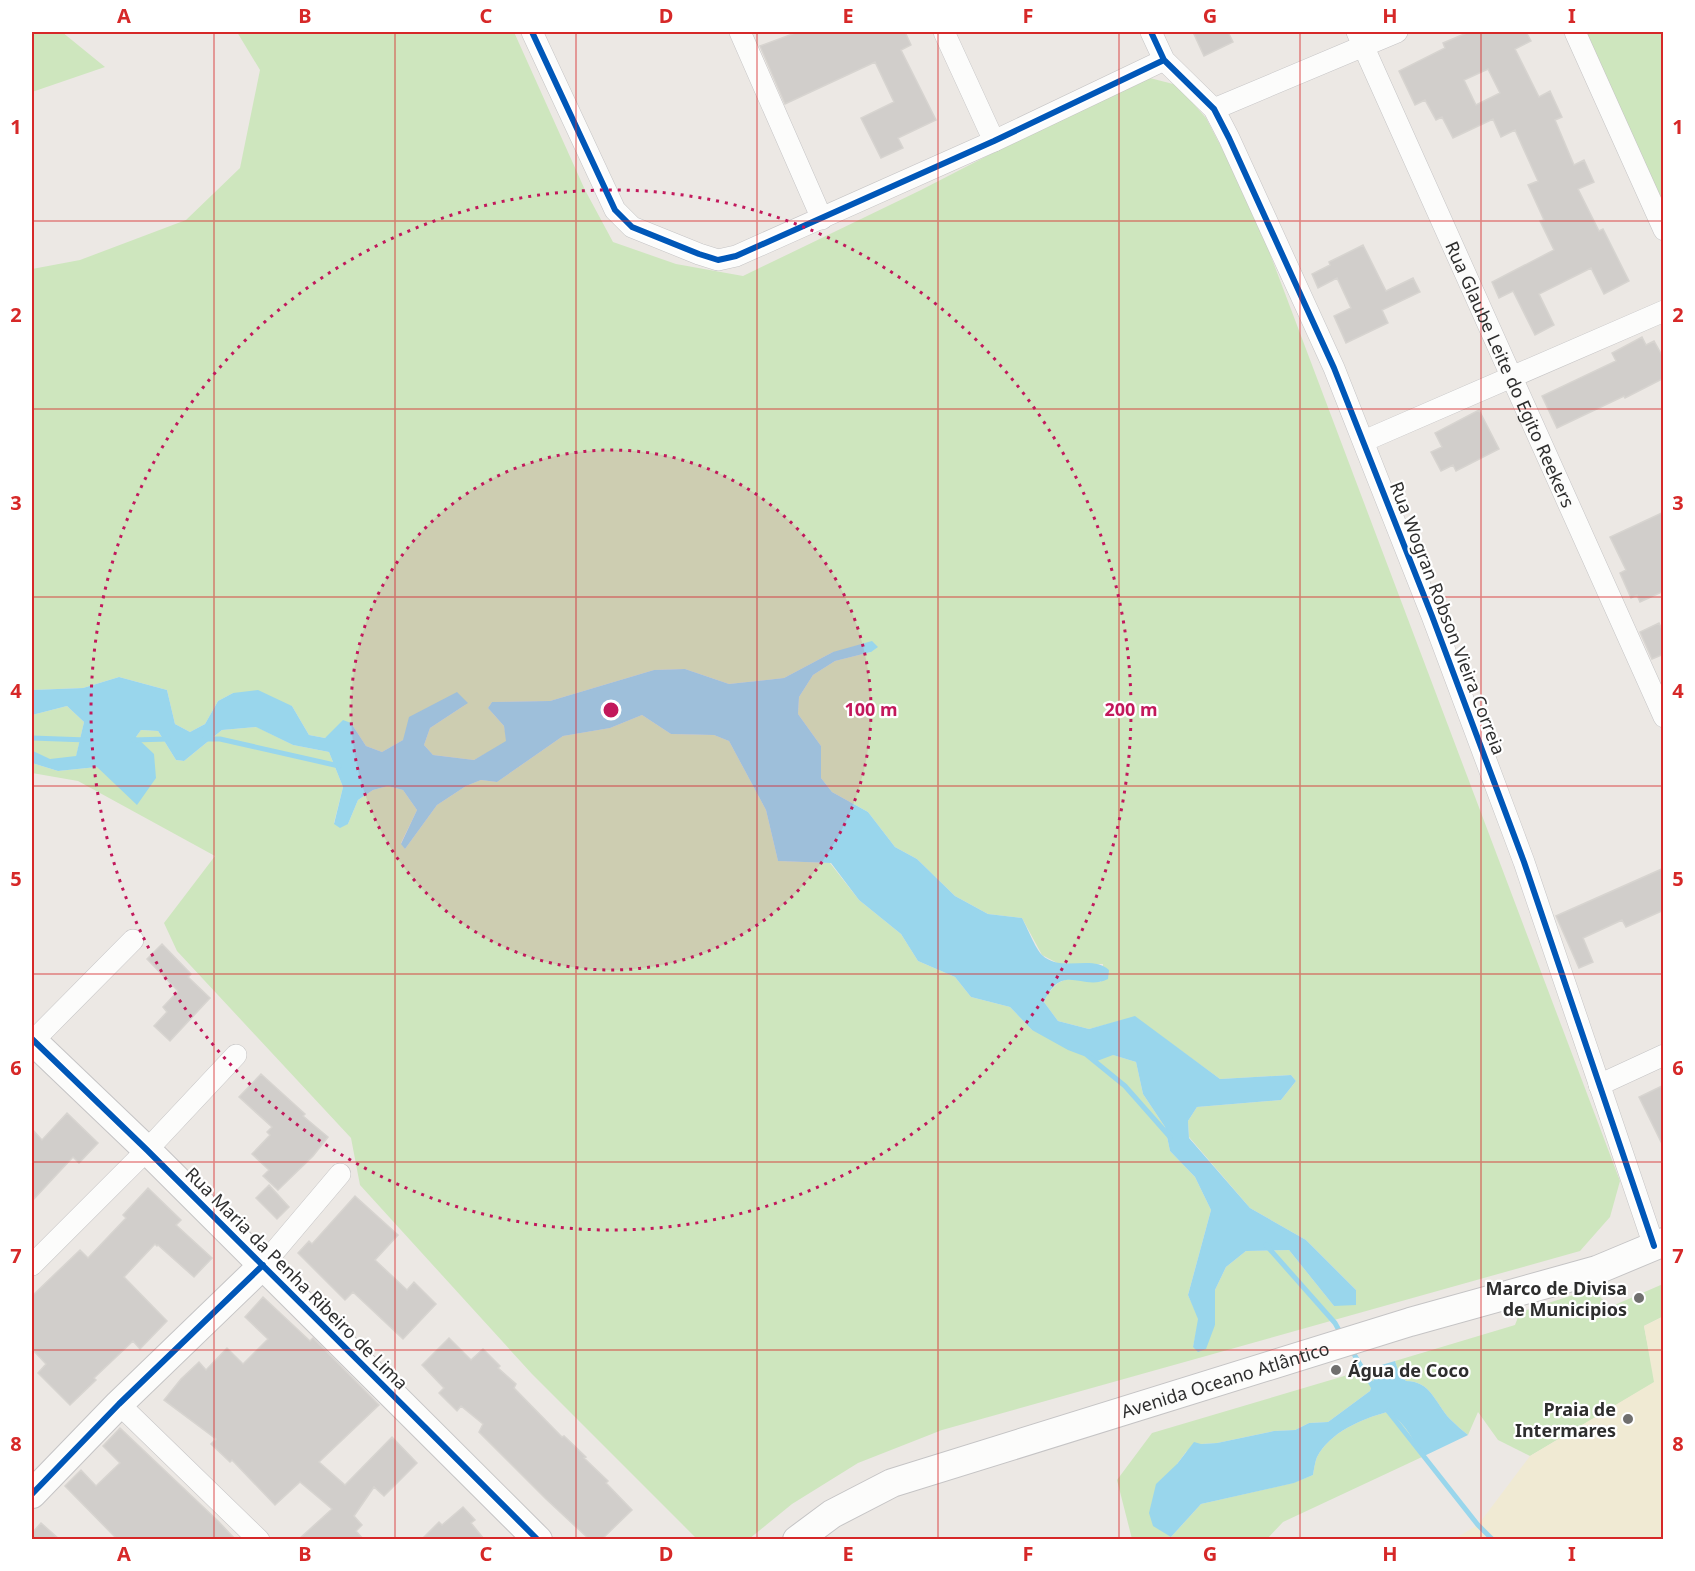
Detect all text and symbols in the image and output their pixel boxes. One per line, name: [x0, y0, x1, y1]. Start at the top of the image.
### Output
text: A: [117, 2, 131, 29]
text: B: [298, 2, 312, 29]
text: C: [480, 2, 493, 29]
text: D: [659, 2, 673, 29]
text: E: [842, 2, 854, 29]
text: F: [1023, 2, 1033, 29]
text: G: [1203, 2, 1217, 29]
text: H: [1382, 2, 1398, 29]
text: I: [1568, 2, 1576, 29]
text: 1: [10, 113, 22, 140]
text: 1: [1672, 113, 1684, 140]
street label: Rua Glaube Leite do Egito Reekers: [1440, 237, 1581, 511]
text: 2: [10, 301, 22, 328]
text: 2: [1672, 301, 1684, 328]
street label: Rua Wogran Robson Vieira Correia: [1385, 478, 1511, 758]
text: 3: [10, 489, 22, 516]
text: 3: [1672, 489, 1684, 516]
text: 4: [10, 677, 22, 704]
text: 4: [1672, 677, 1684, 704]
text: 100 m: [844, 697, 898, 721]
text: 200 m: [1104, 697, 1158, 721]
centre of rings: [601, 700, 621, 720]
text: 5: [10, 865, 22, 892]
text: 5: [1672, 865, 1684, 892]
text: 6: [10, 1054, 22, 1081]
text: 6: [1672, 1054, 1684, 1081]
street label: Rua Maria da Penha Ribeiro de Lima: [180, 1161, 414, 1395]
text: 7: [10, 1242, 22, 1269]
text: 7: [1672, 1242, 1684, 1269]
place label: Marco de Divisa de Municipios: [1486, 1276, 1627, 1321]
marker: Marco de Divisa de Municipios: [1632, 1291, 1646, 1305]
street label: Avenida Oceano Atlântico: [1118, 1336, 1332, 1423]
place label: Água de Coco: [1348, 1358, 1469, 1382]
marker: Água de Coco: [1329, 1363, 1343, 1377]
place label: Praia de Intermares: [1515, 1397, 1616, 1442]
marker: Praia de Intermares: [1621, 1412, 1635, 1426]
text: 8: [10, 1430, 22, 1457]
text: 8: [1672, 1430, 1684, 1457]
text: A: [117, 1540, 131, 1567]
text: B: [298, 1540, 312, 1567]
text: C: [480, 1540, 493, 1567]
text: D: [659, 1540, 673, 1567]
text: E: [842, 1540, 854, 1567]
text: F: [1023, 1540, 1033, 1567]
text: G: [1203, 1540, 1217, 1567]
text: H: [1382, 1540, 1398, 1567]
text: I: [1568, 1540, 1576, 1567]

